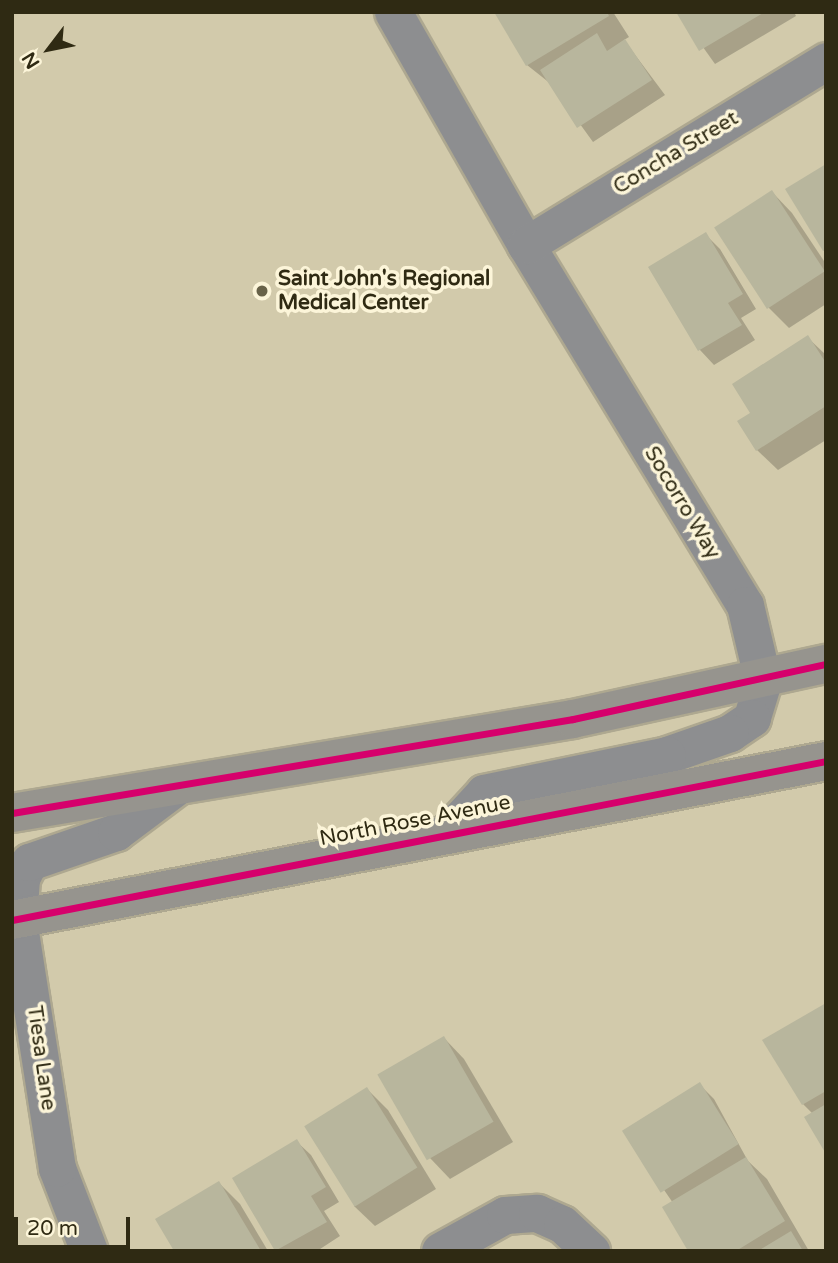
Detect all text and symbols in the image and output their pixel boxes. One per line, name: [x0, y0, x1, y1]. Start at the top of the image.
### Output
north arrow: [14, 14, 84, 84]
text: N: [18, 48, 45, 72]
street label: Concha Street: [609, 106, 743, 200]
place label: Saint John's Regional Medical Center: [278, 266, 490, 316]
marker: Saint John's Regional Medical Center: [252, 281, 272, 301]
street label: Socorro Way: [639, 442, 725, 564]
street label: North Rose Avenue: [317, 790, 513, 852]
street label: Tiesa Lane: [21, 1004, 61, 1112]
scale bar: [18, 1204, 133, 1248]
text: 20 m: [27, 1216, 78, 1241]

